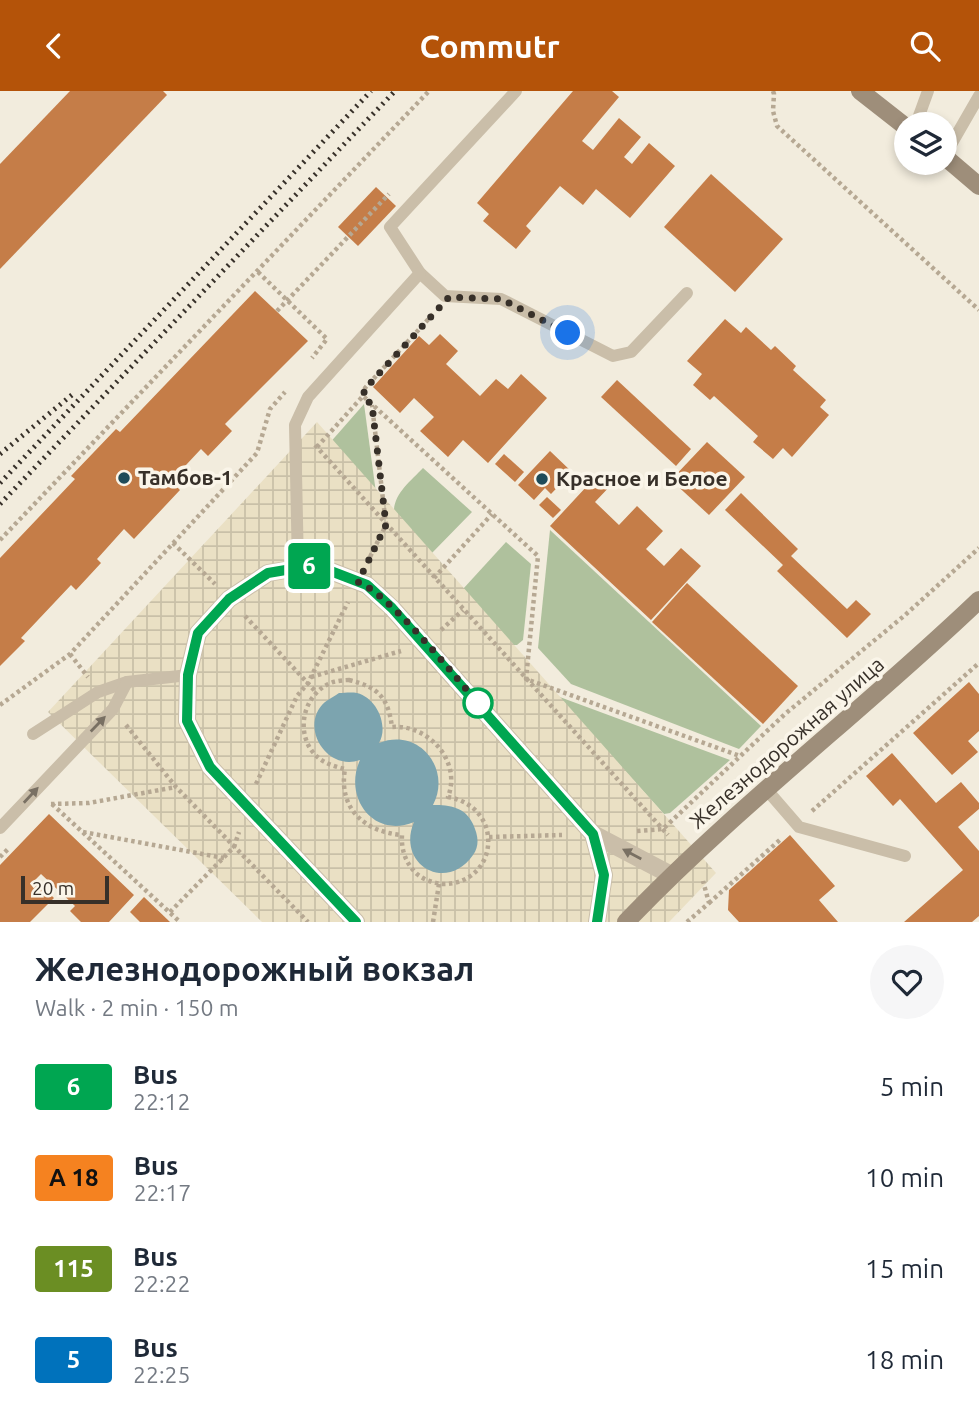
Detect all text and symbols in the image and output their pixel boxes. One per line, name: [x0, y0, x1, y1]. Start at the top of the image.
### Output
icon: back: [35, 27, 73, 65]
icon: search: [906, 27, 944, 65]
text: Commutr: [419, 28, 560, 64]
map controls: [894, 112, 957, 175]
button: layers: [894, 112, 957, 175]
your location: [550, 315, 585, 350]
place label: Тамбов-1: [138, 465, 233, 489]
place label: Красное и Белое: [556, 466, 728, 490]
marker: Тамбов-1: [116, 470, 132, 486]
marker: Красное и Белое: [534, 471, 550, 487]
line badge: 6: [286, 543, 332, 589]
text: 6: [302, 552, 316, 579]
street label: Железнодорожная улица: [684, 651, 888, 833]
unlabelled marker: [463, 688, 493, 718]
one-way arrow: [90, 716, 106, 733]
one-way arrow: [23, 787, 39, 804]
one-way arrow: [622, 849, 642, 860]
scale bar: [21, 873, 108, 905]
text: 20 m: [32, 877, 74, 899]
button: heart: [870, 945, 944, 1019]
text: Железнодорожный вокзал: [35, 950, 474, 987]
text: Walk · 2 min · 150 m: [35, 995, 239, 1020]
text: Bus: [133, 1060, 178, 1089]
text: 5 min: [880, 1072, 944, 1101]
text: 6: [67, 1073, 80, 1100]
text: 22:12: [133, 1089, 191, 1114]
text: Bus: [134, 1151, 178, 1180]
text: 10 min: [865, 1163, 944, 1192]
text: А 18: [49, 1164, 99, 1191]
text: 22:17: [134, 1180, 191, 1205]
text: Bus: [133, 1242, 178, 1271]
text: 15 min: [865, 1254, 944, 1283]
text: 115: [53, 1255, 94, 1282]
text: 22:22: [133, 1271, 191, 1296]
text: Bus: [133, 1333, 178, 1362]
text: 18 min: [865, 1345, 944, 1374]
text: 5: [67, 1346, 80, 1373]
text: 22:25: [133, 1362, 191, 1387]

